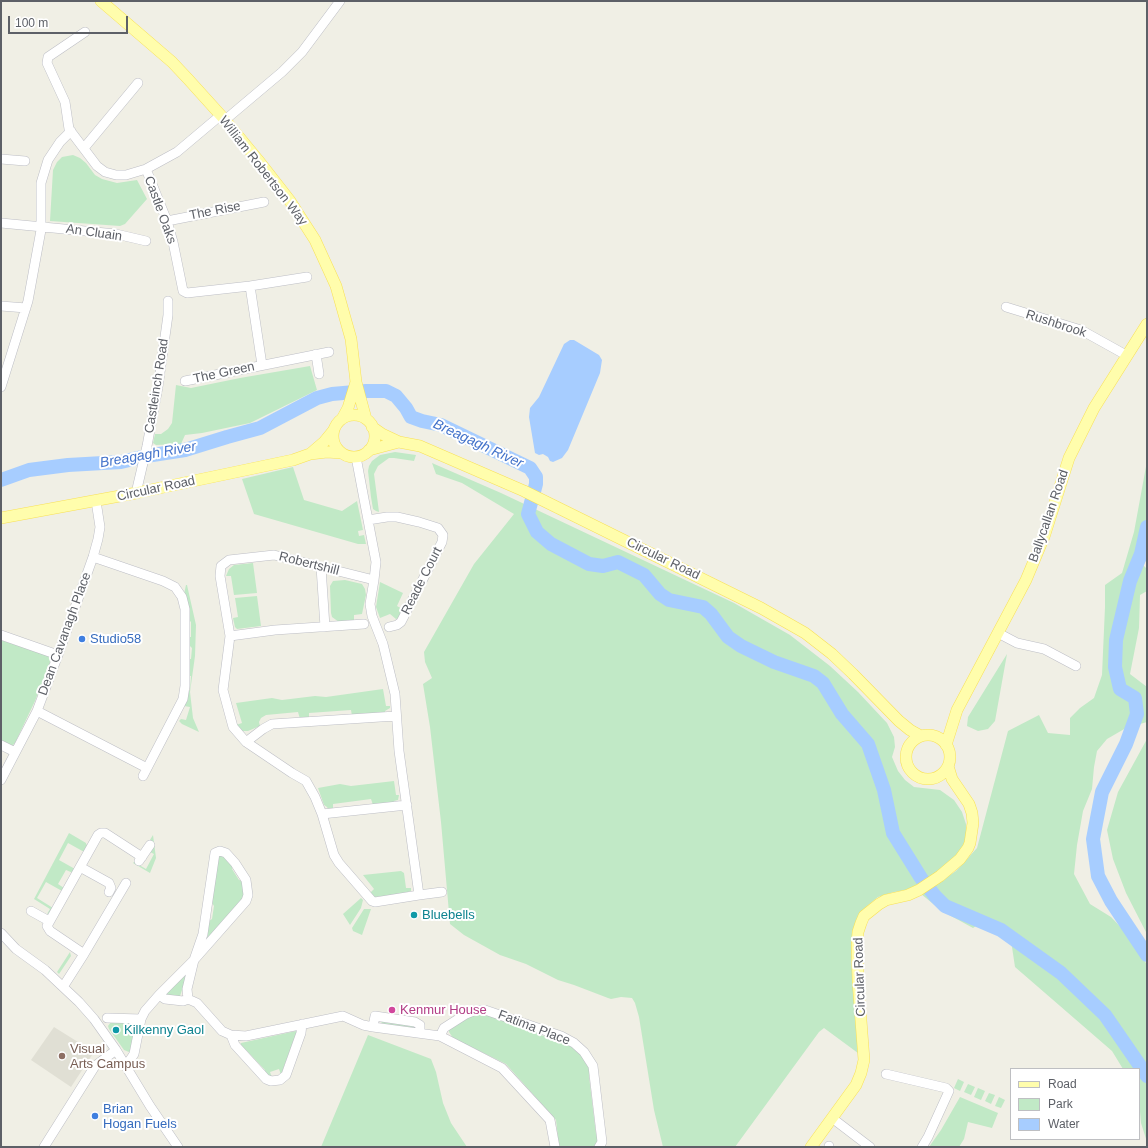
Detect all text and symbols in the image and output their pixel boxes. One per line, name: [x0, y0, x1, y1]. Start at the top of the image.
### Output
scale bar: [10, 8, 130, 34]
text: 100 m: [15, 16, 48, 30]
street label: William Robertson Way: [215, 113, 311, 229]
street label: Castle Oaks: [141, 174, 179, 246]
street label: The Rise: [188, 198, 242, 224]
street label: An Cluain: [65, 221, 123, 245]
street label: Rushbrook: [1024, 307, 1088, 341]
street label: Castleinch Road: [142, 338, 172, 434]
street label: The Green: [192, 359, 256, 387]
water label: Breagagh River: [430, 416, 526, 472]
water label: Breagagh River: [99, 438, 197, 472]
street label: Ballycallan Road: [1026, 468, 1072, 564]
street label: Circular Road: [116, 473, 196, 505]
street label: Circular Road: [624, 535, 702, 583]
street label: Reade Court: [398, 545, 446, 617]
street label: Robertshill: [277, 549, 341, 579]
street label: Dean Cavanagh Place: [35, 570, 95, 698]
place label: Studio58: [90, 631, 141, 647]
marker: Studio58: [77, 634, 87, 644]
place label: Bluebells: [422, 907, 475, 923]
marker: Bluebells: [409, 910, 419, 920]
street label: Circular Road: [851, 937, 869, 1017]
place label: Kenmur House: [400, 1002, 487, 1018]
marker: Kenmur House: [387, 1005, 397, 1015]
street label: Fatima Place: [496, 1007, 572, 1049]
place label: Kilkenny Gaol: [124, 1022, 204, 1038]
marker: Kilkenny Gaol: [111, 1025, 121, 1035]
place label: Visual Arts Campus: [70, 1041, 145, 1072]
marker: Visual Arts Campus: [57, 1051, 67, 1061]
legend: [1010, 1068, 1140, 1140]
text: Road: [1048, 1077, 1077, 1091]
text: Park: [1048, 1097, 1073, 1111]
place label: Brian Hogan Fuels: [103, 1101, 177, 1132]
marker: Brian Hogan Fuels: [90, 1111, 100, 1121]
text: Water: [1048, 1117, 1080, 1131]

